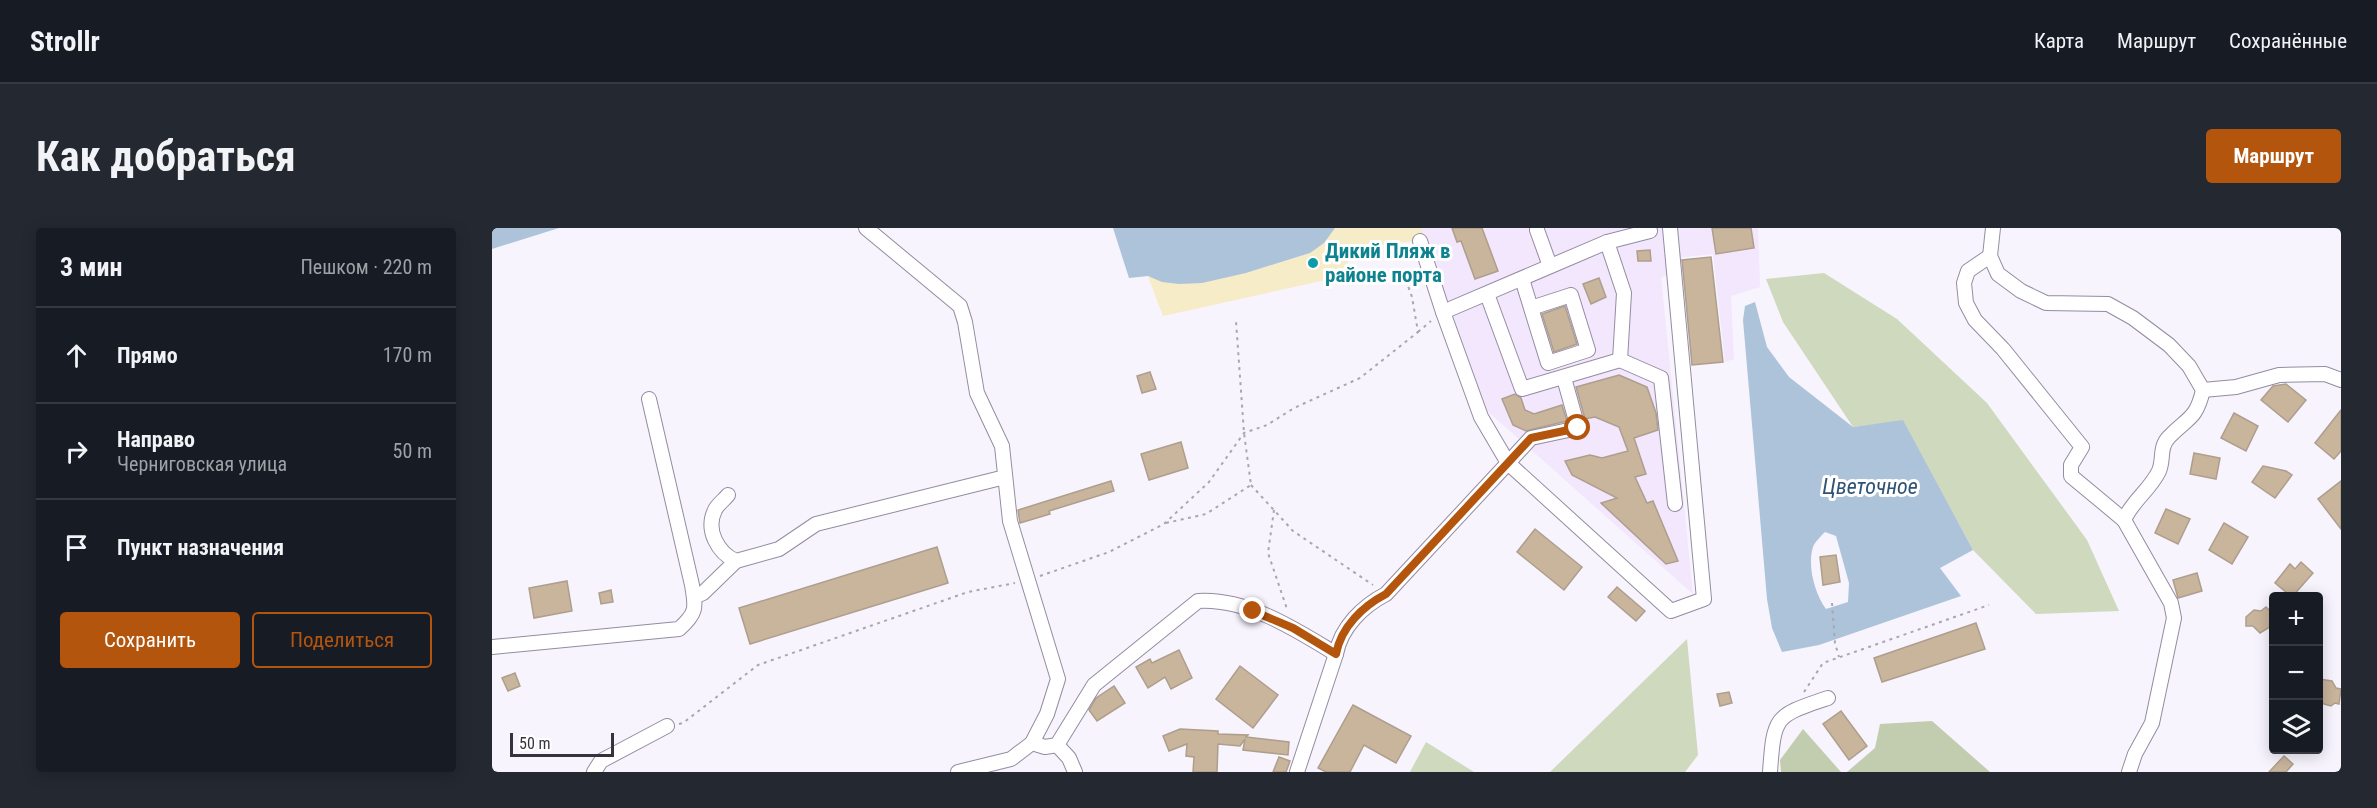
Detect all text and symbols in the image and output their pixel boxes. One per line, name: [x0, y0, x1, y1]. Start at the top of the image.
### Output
text: Strollr: [30, 25, 100, 58]
text: Карта: [2034, 29, 2084, 53]
text: Маршрут: [2117, 29, 2196, 53]
text: Сохранённые: [2229, 29, 2347, 53]
button: Маршрут: [2206, 129, 2341, 183]
text: Как добраться: [36, 132, 296, 181]
place label: Дикий Пляж в районе порта: [1325, 239, 1451, 287]
text: 3 мин: [60, 252, 122, 282]
text: Пешком · 220 m: [300, 255, 432, 279]
marker: Дикий Пляж в районе порта: [1306, 256, 1320, 270]
icon: ahead: [60, 339, 93, 372]
text: Прямо: [117, 343, 178, 368]
text: 170 m: [383, 343, 432, 367]
route start: [1564, 414, 1590, 440]
text: Направо: [117, 427, 195, 452]
icon: right: [60, 435, 93, 468]
text: 50 m: [393, 439, 432, 463]
text: Черниговская улица: [117, 452, 287, 476]
water label: Цветочное: [1822, 474, 1918, 499]
icon: arrive: [60, 531, 93, 564]
text: Пункт назначения: [117, 535, 284, 560]
map controls: [2269, 592, 2323, 754]
button: +: [2269, 592, 2323, 646]
route end: [1239, 597, 1265, 623]
button: Сохранить: [60, 612, 240, 668]
button: Поделиться: [252, 612, 432, 668]
button: −: [2269, 646, 2323, 700]
button: layers: [2269, 700, 2323, 754]
scale bar: [510, 730, 614, 758]
text: 50 m: [519, 734, 551, 753]

